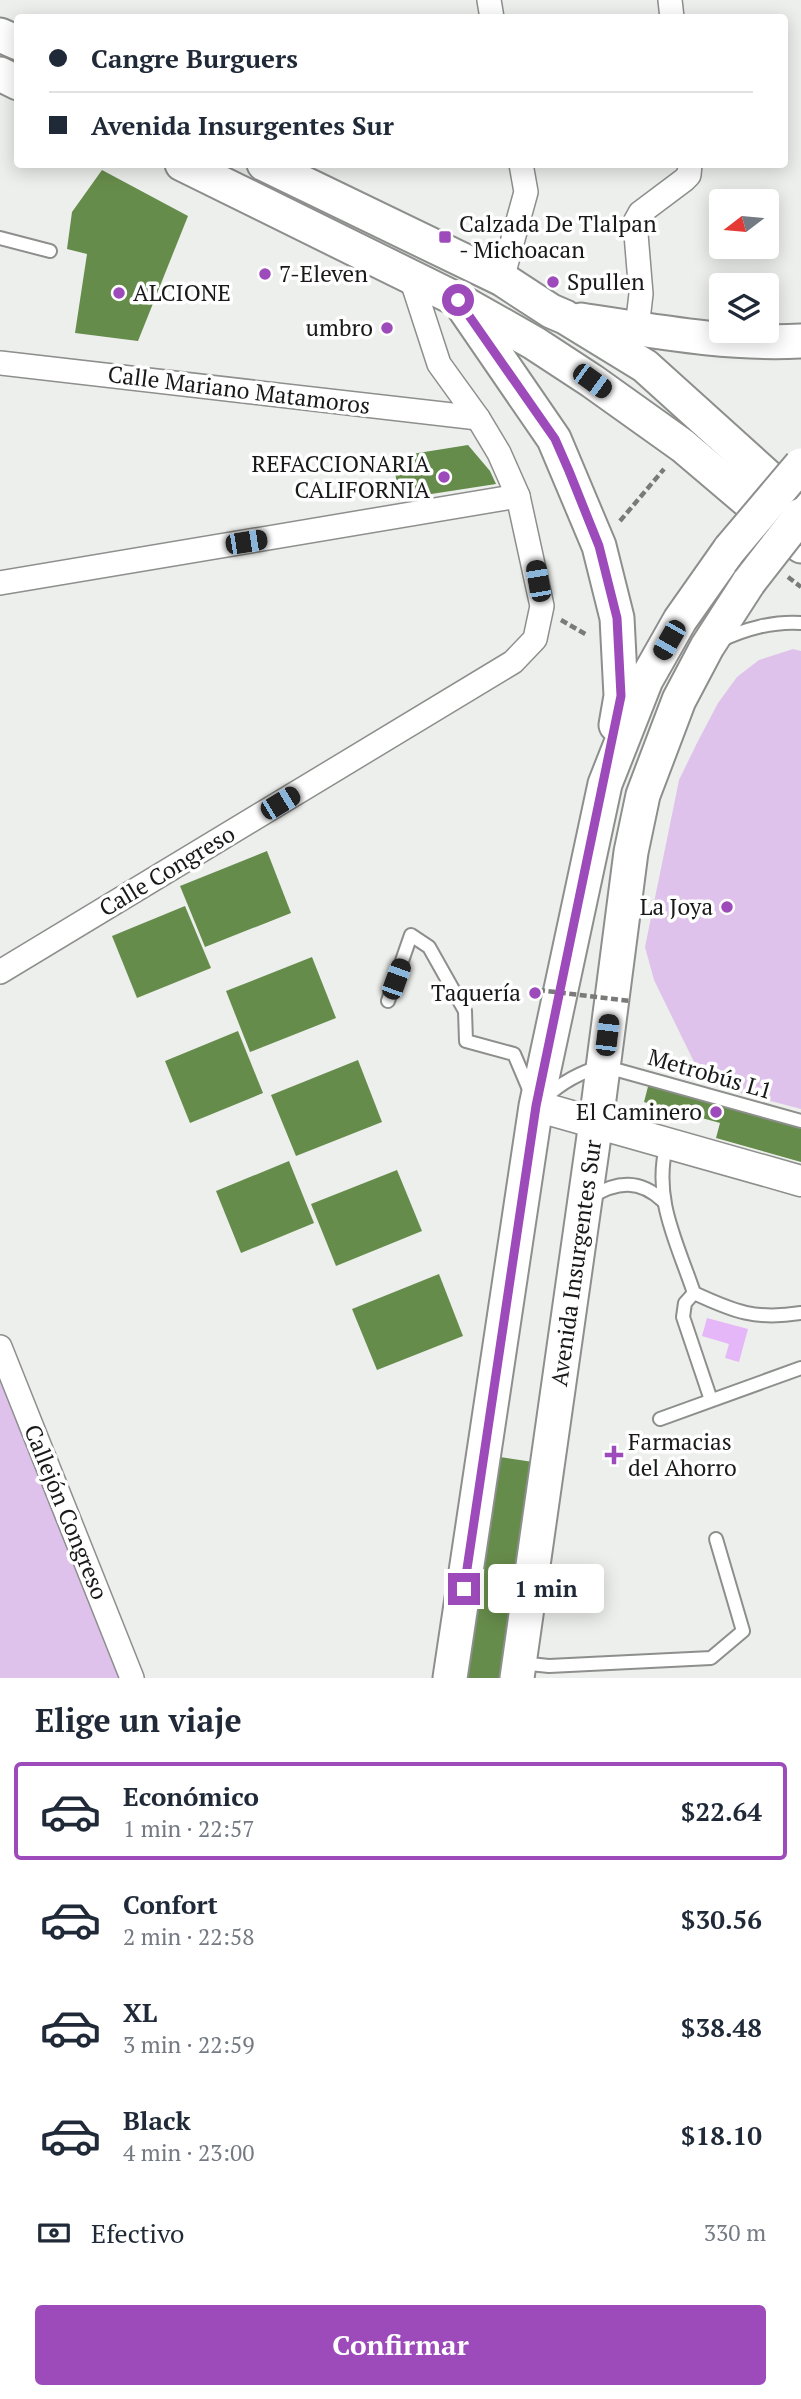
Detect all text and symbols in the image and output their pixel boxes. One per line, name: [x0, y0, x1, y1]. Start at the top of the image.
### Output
text: Cangre Burguers: [91, 41, 298, 75]
text: Avenida Insurgentes Sur: [91, 108, 394, 142]
north arrow: [709, 189, 779, 259]
map controls: [709, 189, 779, 343]
place label: Calzada De Tlalpan - Michoacan: [459, 208, 657, 265]
marker: Calzada De Tlalpan - Michoacan: [437, 229, 453, 245]
place label: 7-Eleven: [279, 258, 368, 289]
marker: 7-Eleven: [257, 266, 273, 282]
place label: Spullen: [567, 266, 645, 297]
button: layers: [709, 273, 779, 343]
marker: Spullen: [545, 274, 561, 290]
place label: ALCIONE: [133, 277, 231, 308]
route start: [442, 284, 474, 316]
marker: ALCIONE: [111, 285, 127, 301]
place label: umbro: [306, 312, 373, 343]
marker: umbro: [379, 320, 395, 336]
street label: Calle Mariano Matamoros: [106, 358, 372, 421]
car: [569, 360, 616, 402]
place label: REFACCIONARIA CALIFORNIA: [251, 448, 430, 505]
marker: REFACCIONARIA CALIFORNIA: [436, 469, 452, 485]
car: [224, 528, 269, 556]
car: [525, 558, 552, 604]
car: [650, 617, 689, 663]
car: [257, 783, 304, 823]
street label: Calle Congreso: [93, 818, 240, 923]
place label: La Joya: [640, 891, 713, 922]
marker: La Joya: [719, 899, 735, 915]
car: [379, 956, 414, 1002]
place label: Taquería: [431, 977, 521, 1008]
marker: Taquería: [527, 985, 543, 1001]
car: [595, 1013, 620, 1057]
street label: Metrobús L1: [644, 1041, 776, 1106]
place label: El Caminero: [576, 1096, 702, 1127]
marker: El Caminero: [708, 1104, 724, 1120]
street label: Avenida Insurgentes Sur: [543, 1138, 608, 1388]
street label: Callejón Congreso: [17, 1420, 116, 1604]
place label: Farmacias del Ahorro: [628, 1426, 737, 1483]
marker: Farmacias del Ahorro: [606, 1447, 622, 1463]
callout: 1 min: [489, 1564, 604, 1614]
route end: [448, 1573, 480, 1605]
text: 1 min: [515, 1573, 577, 1604]
text: Elige un viaje: [35, 1699, 242, 1741]
text: Económico: [123, 1779, 259, 1813]
icon: car: [39, 1780, 102, 1843]
text: $22.64: [681, 1794, 762, 1828]
text: 1 min · 22:57: [123, 1813, 255, 1844]
text: Confort: [123, 1887, 218, 1921]
icon: car: [39, 1888, 102, 1951]
text: $30.56: [681, 1902, 762, 1936]
text: 2 min · 22:58: [123, 1921, 255, 1952]
text: XL: [123, 1995, 157, 2029]
icon: car: [39, 1996, 102, 2059]
text: $38.48: [681, 2010, 762, 2044]
text: 3 min · 22:59: [123, 2029, 255, 2060]
text: Black: [123, 2103, 191, 2137]
icon: car: [39, 2104, 102, 2167]
text: $18.10: [681, 2118, 762, 2152]
text: 4 min · 23:00: [123, 2137, 255, 2168]
icon: cash: [35, 2214, 73, 2252]
text: Efectivo: [91, 2216, 184, 2250]
text: 330 m: [704, 2217, 766, 2248]
button: Confirmar: [35, 2305, 766, 2385]

